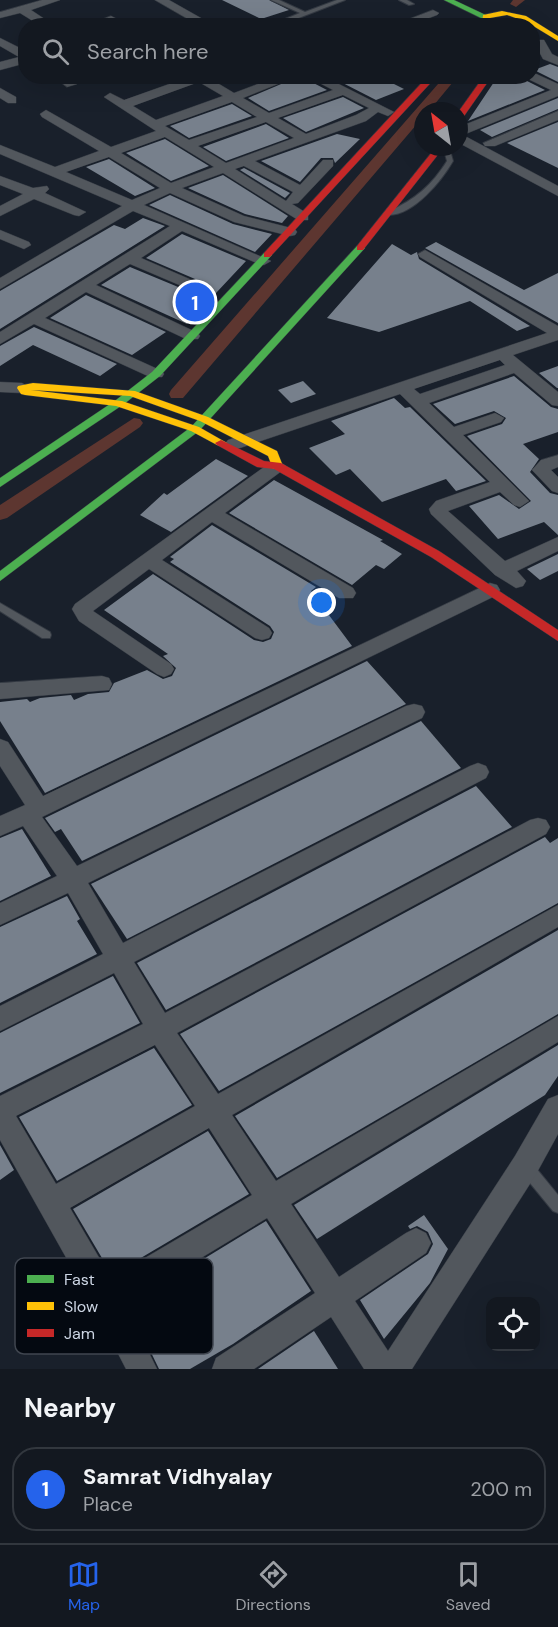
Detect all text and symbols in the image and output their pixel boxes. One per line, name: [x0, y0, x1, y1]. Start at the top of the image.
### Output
search box: [18, 18, 540, 84]
icon: search: [39, 35, 72, 68]
text: Search here: [87, 37, 208, 66]
north arrow: [414, 102, 468, 156]
pin: 1: [176, 280, 214, 324]
your location: [307, 588, 336, 617]
legend: [15, 1258, 213, 1354]
text: Fast: [64, 1269, 95, 1290]
text: Slow: [64, 1296, 98, 1317]
map controls: [486, 1297, 540, 1351]
button: locate: [486, 1297, 540, 1351]
text: Jam: [64, 1323, 95, 1344]
text: Nearby: [24, 1391, 116, 1425]
text: Samrat Vidhyalay: [83, 1462, 272, 1491]
text: 1: [42, 1476, 49, 1502]
text: 200 m: [470, 1476, 532, 1502]
text: Place: [83, 1491, 133, 1517]
tab: Map: [67, 1558, 100, 1615]
tab: Directions: [235, 1558, 311, 1615]
tab: Saved: [446, 1558, 491, 1615]

